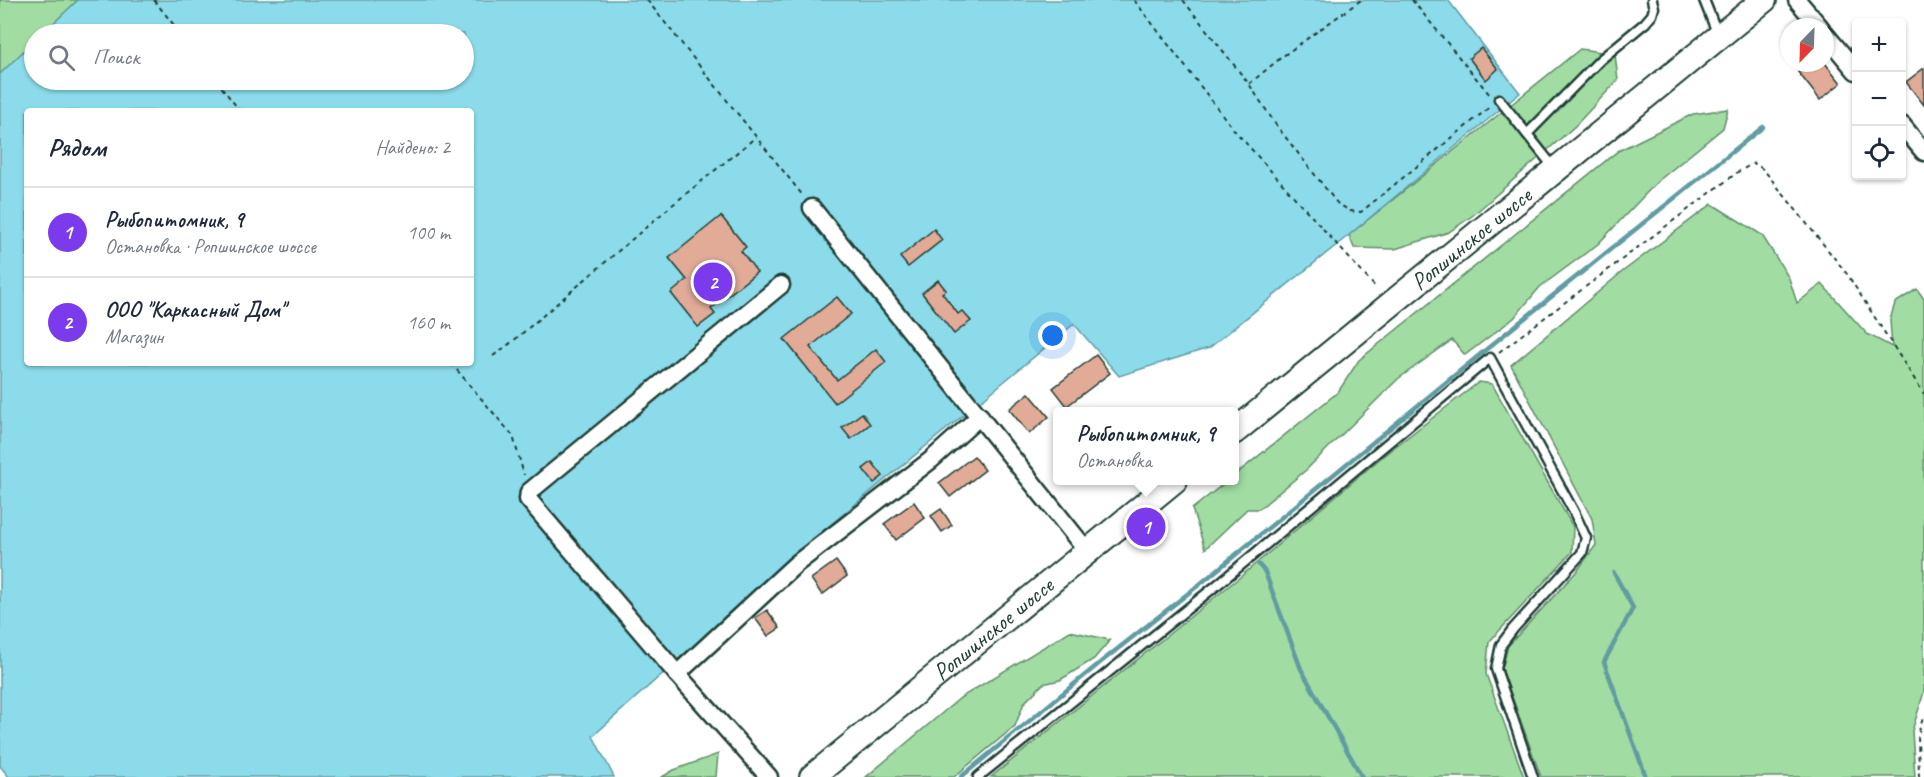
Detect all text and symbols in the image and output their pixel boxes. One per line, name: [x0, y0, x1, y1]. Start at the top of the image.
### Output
north arrow: [1780, 18, 1834, 72]
map controls: [1852, 18, 1906, 180]
button: +: [1852, 18, 1906, 72]
search box: [24, 24, 474, 90]
icon: search: [45, 41, 78, 74]
text: Поиск: [93, 43, 139, 71]
button: −: [1852, 72, 1906, 126]
button: locate: [1852, 126, 1906, 180]
text: Рядом: [48, 131, 106, 164]
text: Найдено: 2: [375, 135, 450, 160]
street label: Ропшинское шоссе: [1405, 179, 1539, 297]
text: Рыбопитомник, 9: [105, 206, 244, 234]
text: 1: [63, 220, 72, 245]
text: 100 m: [407, 220, 450, 245]
text: Остановка · Ропшинское шоссе: [105, 234, 316, 259]
pin: 2: [694, 260, 732, 304]
text: ООО "Каркасный Дом": [105, 296, 285, 324]
text: 2: [63, 310, 72, 335]
text: 160 m: [407, 310, 450, 335]
your location: [1038, 321, 1067, 350]
text: Магазин: [105, 324, 163, 349]
popup: [1053, 407, 1239, 485]
text: Рыбопитомник, 9: [1077, 420, 1215, 448]
text: Остановка: [1077, 448, 1152, 473]
pin: 1: [1126, 504, 1166, 550]
street label: Ропшинское шоссе: [927, 569, 1061, 687]

